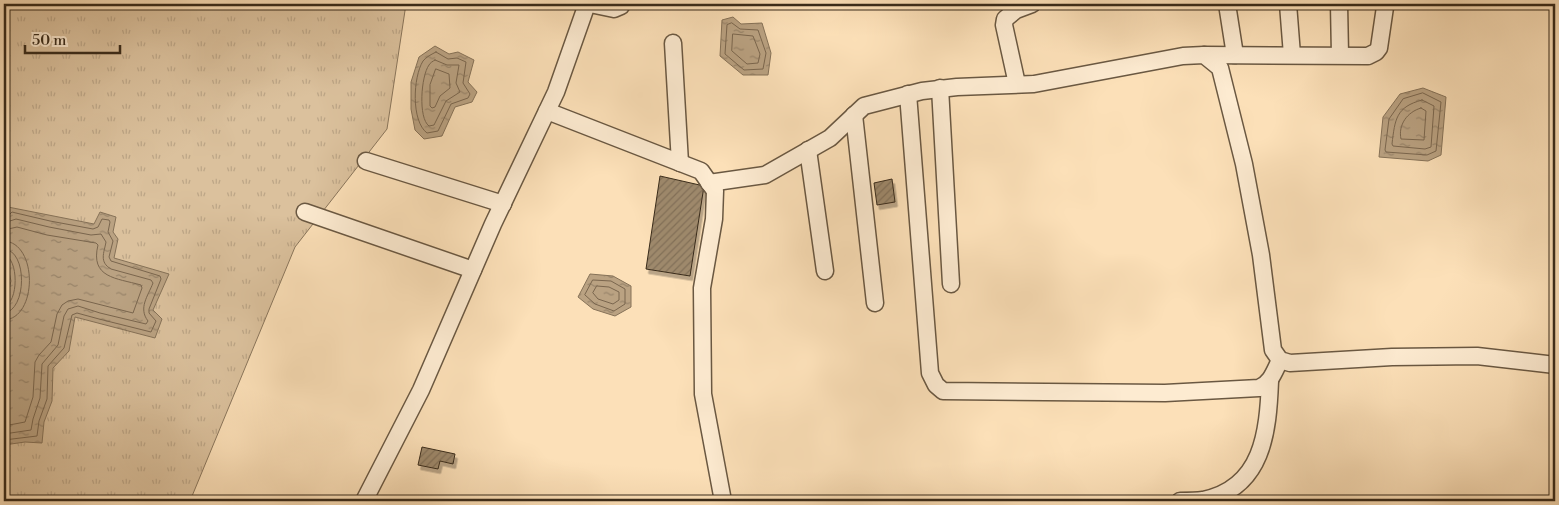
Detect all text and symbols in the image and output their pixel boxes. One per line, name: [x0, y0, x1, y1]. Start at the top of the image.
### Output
scale bar: [25, 22, 120, 54]
text: 50 m: [32, 31, 66, 50]

